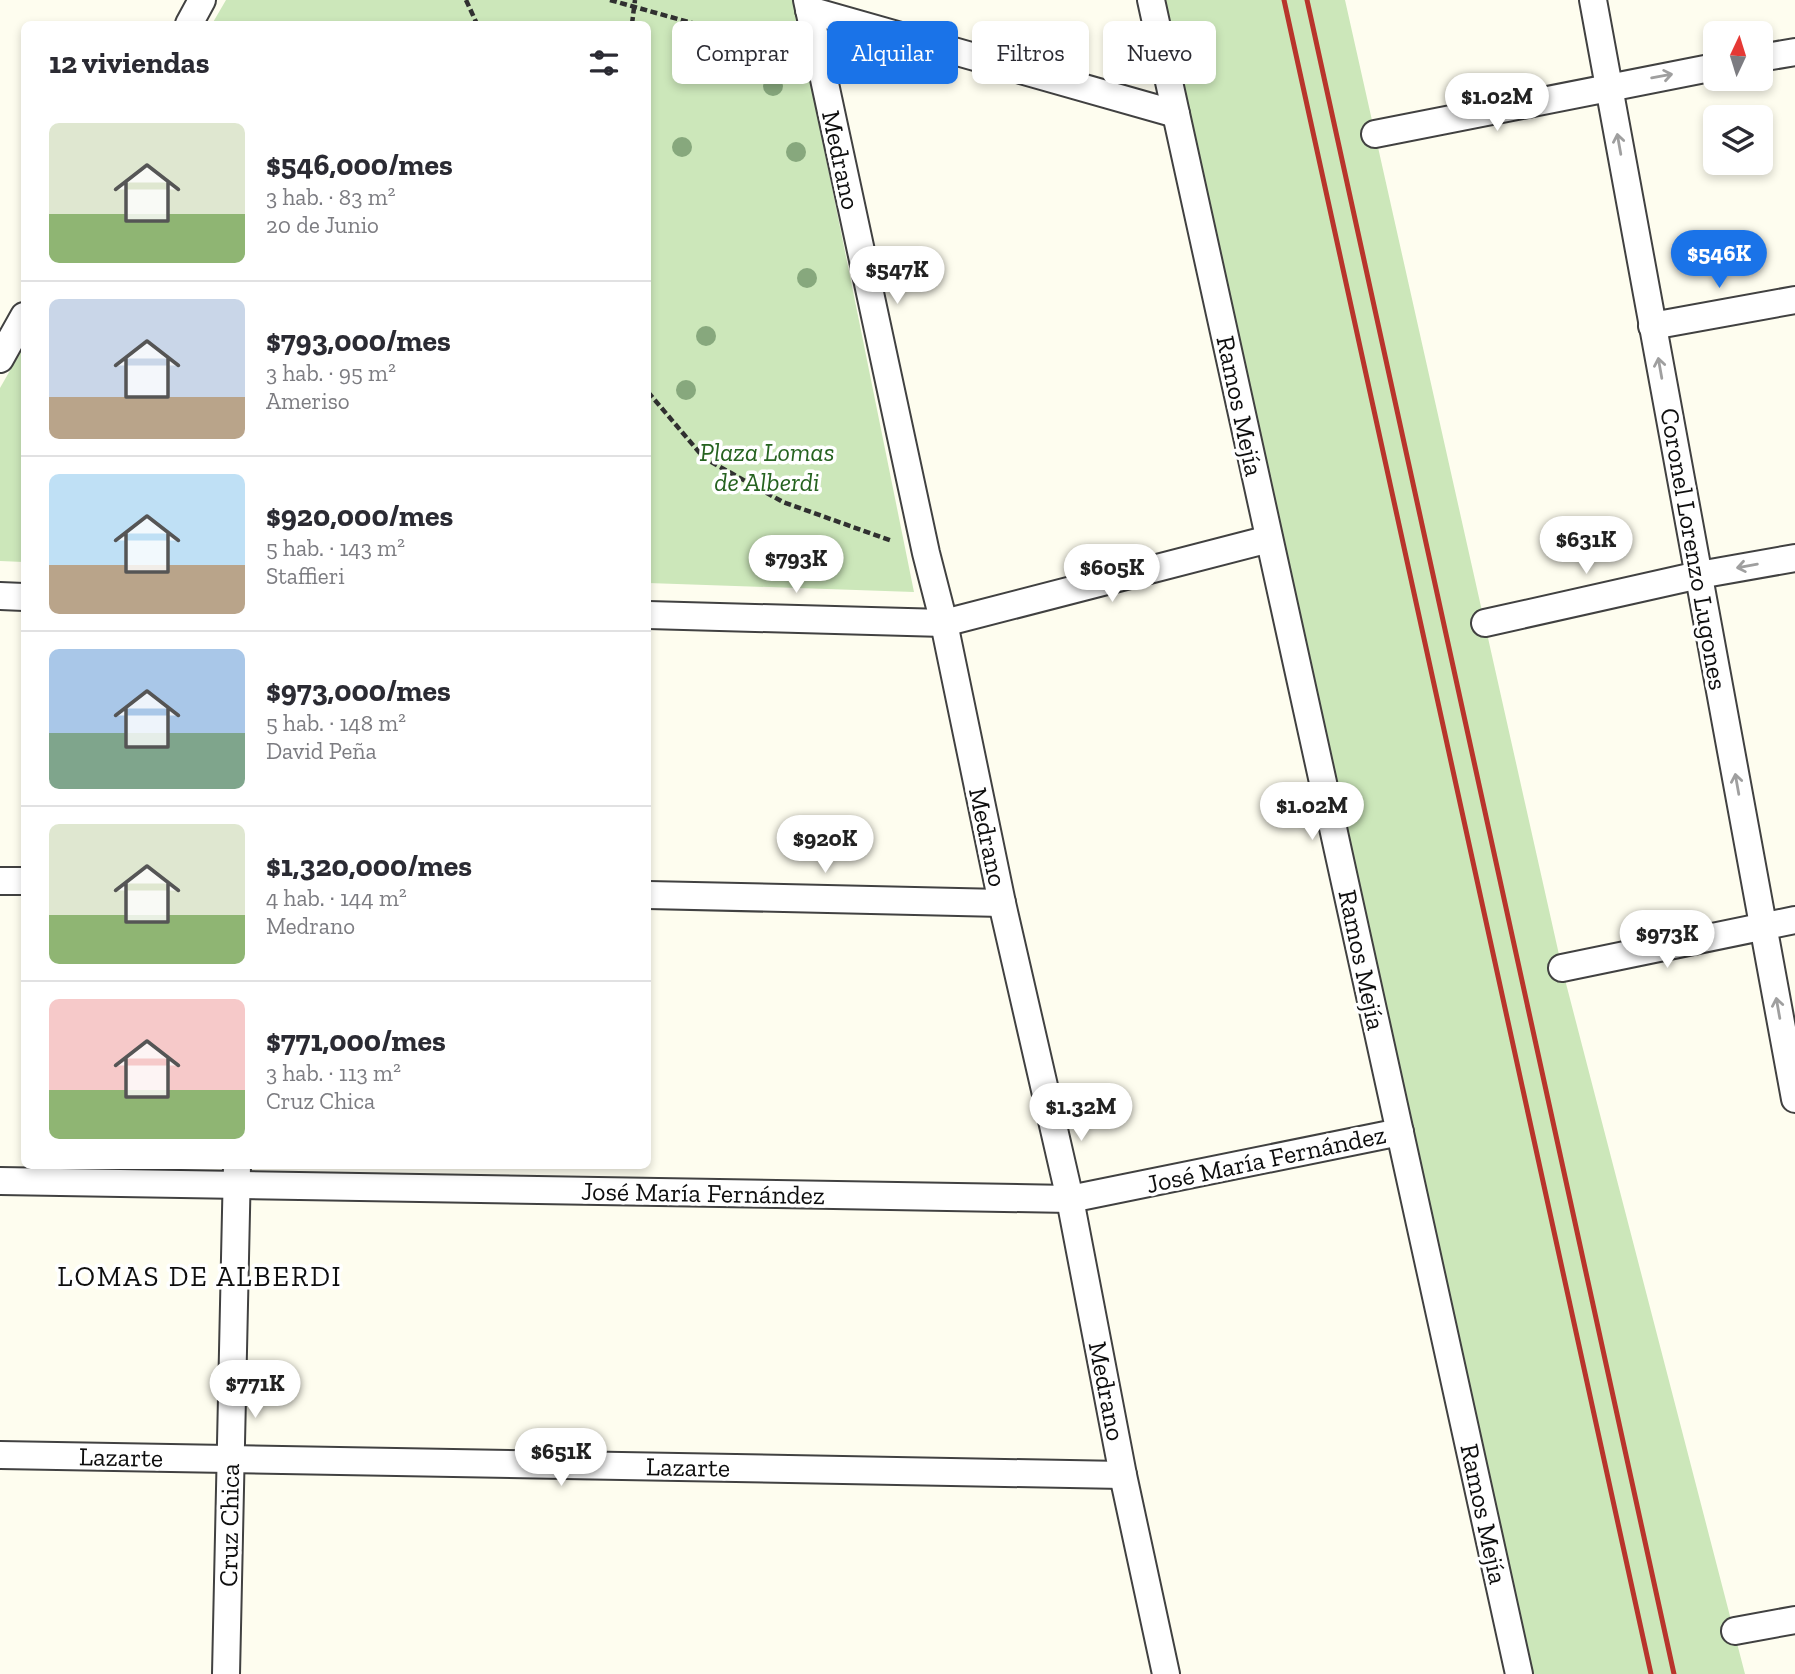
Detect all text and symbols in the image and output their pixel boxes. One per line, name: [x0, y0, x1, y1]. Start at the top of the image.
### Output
chip: Comprar: [672, 21, 813, 84]
chip: Alquilar: [827, 21, 958, 84]
chip: Filtros: [972, 21, 1089, 84]
chip: Nuevo: [1103, 21, 1216, 84]
north arrow: [1703, 21, 1773, 91]
map controls: [1703, 21, 1773, 175]
icon: filters: [585, 44, 623, 82]
text: 12 viviendas: [49, 45, 210, 81]
one-way arrow: [1650, 69, 1673, 83]
pin: $1.02M: [1440, 74, 1554, 133]
text: $1.02M: [1461, 82, 1533, 110]
button: layers: [1703, 105, 1773, 175]
street label: Medrano: [815, 107, 867, 213]
one-way arrow: [1612, 133, 1625, 156]
text: $546,000/mes: [266, 147, 453, 183]
icon: home: [105, 151, 189, 235]
text: 3 hab. · 83 m²: [266, 183, 396, 211]
text: 20 de Junio: [266, 211, 379, 239]
pin: $546K: [1670, 230, 1768, 290]
text: $546K: [1687, 239, 1751, 267]
pin: $547K: [848, 246, 946, 306]
text: $547K: [866, 255, 928, 283]
text: $793,000/mes: [266, 323, 451, 359]
icon: home: [105, 327, 189, 411]
street label: Ramos Mejía: [1210, 333, 1271, 479]
one-way arrow: [1653, 357, 1666, 379]
text: 3 hab. · 95 m²: [266, 359, 396, 387]
text: Ameriso: [266, 387, 350, 415]
street label: Coronel Lorenzo Lugones: [1653, 405, 1735, 693]
park label: Plaza Lomas de Alberdi: [699, 436, 835, 498]
text: $920,000/mes: [266, 498, 453, 534]
icon: home: [105, 502, 189, 586]
pin: $631K: [1537, 516, 1635, 576]
text: $631K: [1556, 525, 1616, 553]
text: 5 hab. · 143 m²: [266, 534, 405, 562]
pin: $793K: [747, 536, 845, 595]
text: $793K: [765, 544, 827, 572]
pin: $605K: [1063, 544, 1161, 604]
text: $605K: [1080, 553, 1144, 581]
one-way arrow: [1736, 560, 1759, 573]
text: Staffieri: [266, 562, 345, 590]
text: $973,000/mes: [266, 673, 451, 709]
icon: home: [105, 677, 189, 761]
text: 5 hab. · 148 m²: [266, 709, 406, 737]
text: David Peña: [266, 737, 377, 765]
one-way arrow: [1730, 773, 1743, 796]
pin: $1.02M: [1255, 782, 1369, 842]
street label: Medrano: [962, 784, 1014, 890]
text: $1.02M: [1276, 791, 1348, 819]
pin: $920K: [776, 816, 874, 875]
text: $920K: [793, 824, 857, 852]
text: $1,320,000/mes: [266, 848, 472, 884]
icon: home: [105, 852, 189, 936]
text: 4 hab. · 144 m²: [266, 884, 407, 912]
street label: Ramos Mejía: [1332, 887, 1393, 1033]
pin: $973K: [1618, 911, 1716, 970]
text: Medrano: [266, 912, 355, 940]
text: $973K: [1636, 919, 1698, 947]
one-way arrow: [1771, 997, 1785, 1020]
text: $771,000/mes: [266, 1023, 446, 1059]
icon: home: [105, 1027, 189, 1111]
text: 3 hab. · 113 m²: [266, 1059, 401, 1087]
pin: $1.32M: [1024, 1084, 1138, 1143]
text: Cruz Chica: [266, 1087, 375, 1115]
text: $1.32M: [1045, 1092, 1117, 1120]
street label: José María Fernández: [1143, 1118, 1389, 1200]
street label: José María Fernández: [581, 1175, 825, 1211]
district label: LOMAS DE ALBERDI: [57, 1260, 343, 1293]
street label: Medrano: [1082, 1339, 1132, 1443]
pin: $771K: [206, 1360, 304, 1420]
text: $771K: [226, 1369, 284, 1397]
pin: $651K: [512, 1428, 610, 1488]
text: $651K: [531, 1437, 591, 1465]
street label: Lazarte: [79, 1440, 163, 1474]
street label: Ramos Mejía: [1454, 1441, 1515, 1587]
street label: Lazarte: [646, 1450, 730, 1484]
street label: Cruz Chica: [212, 1463, 246, 1587]

